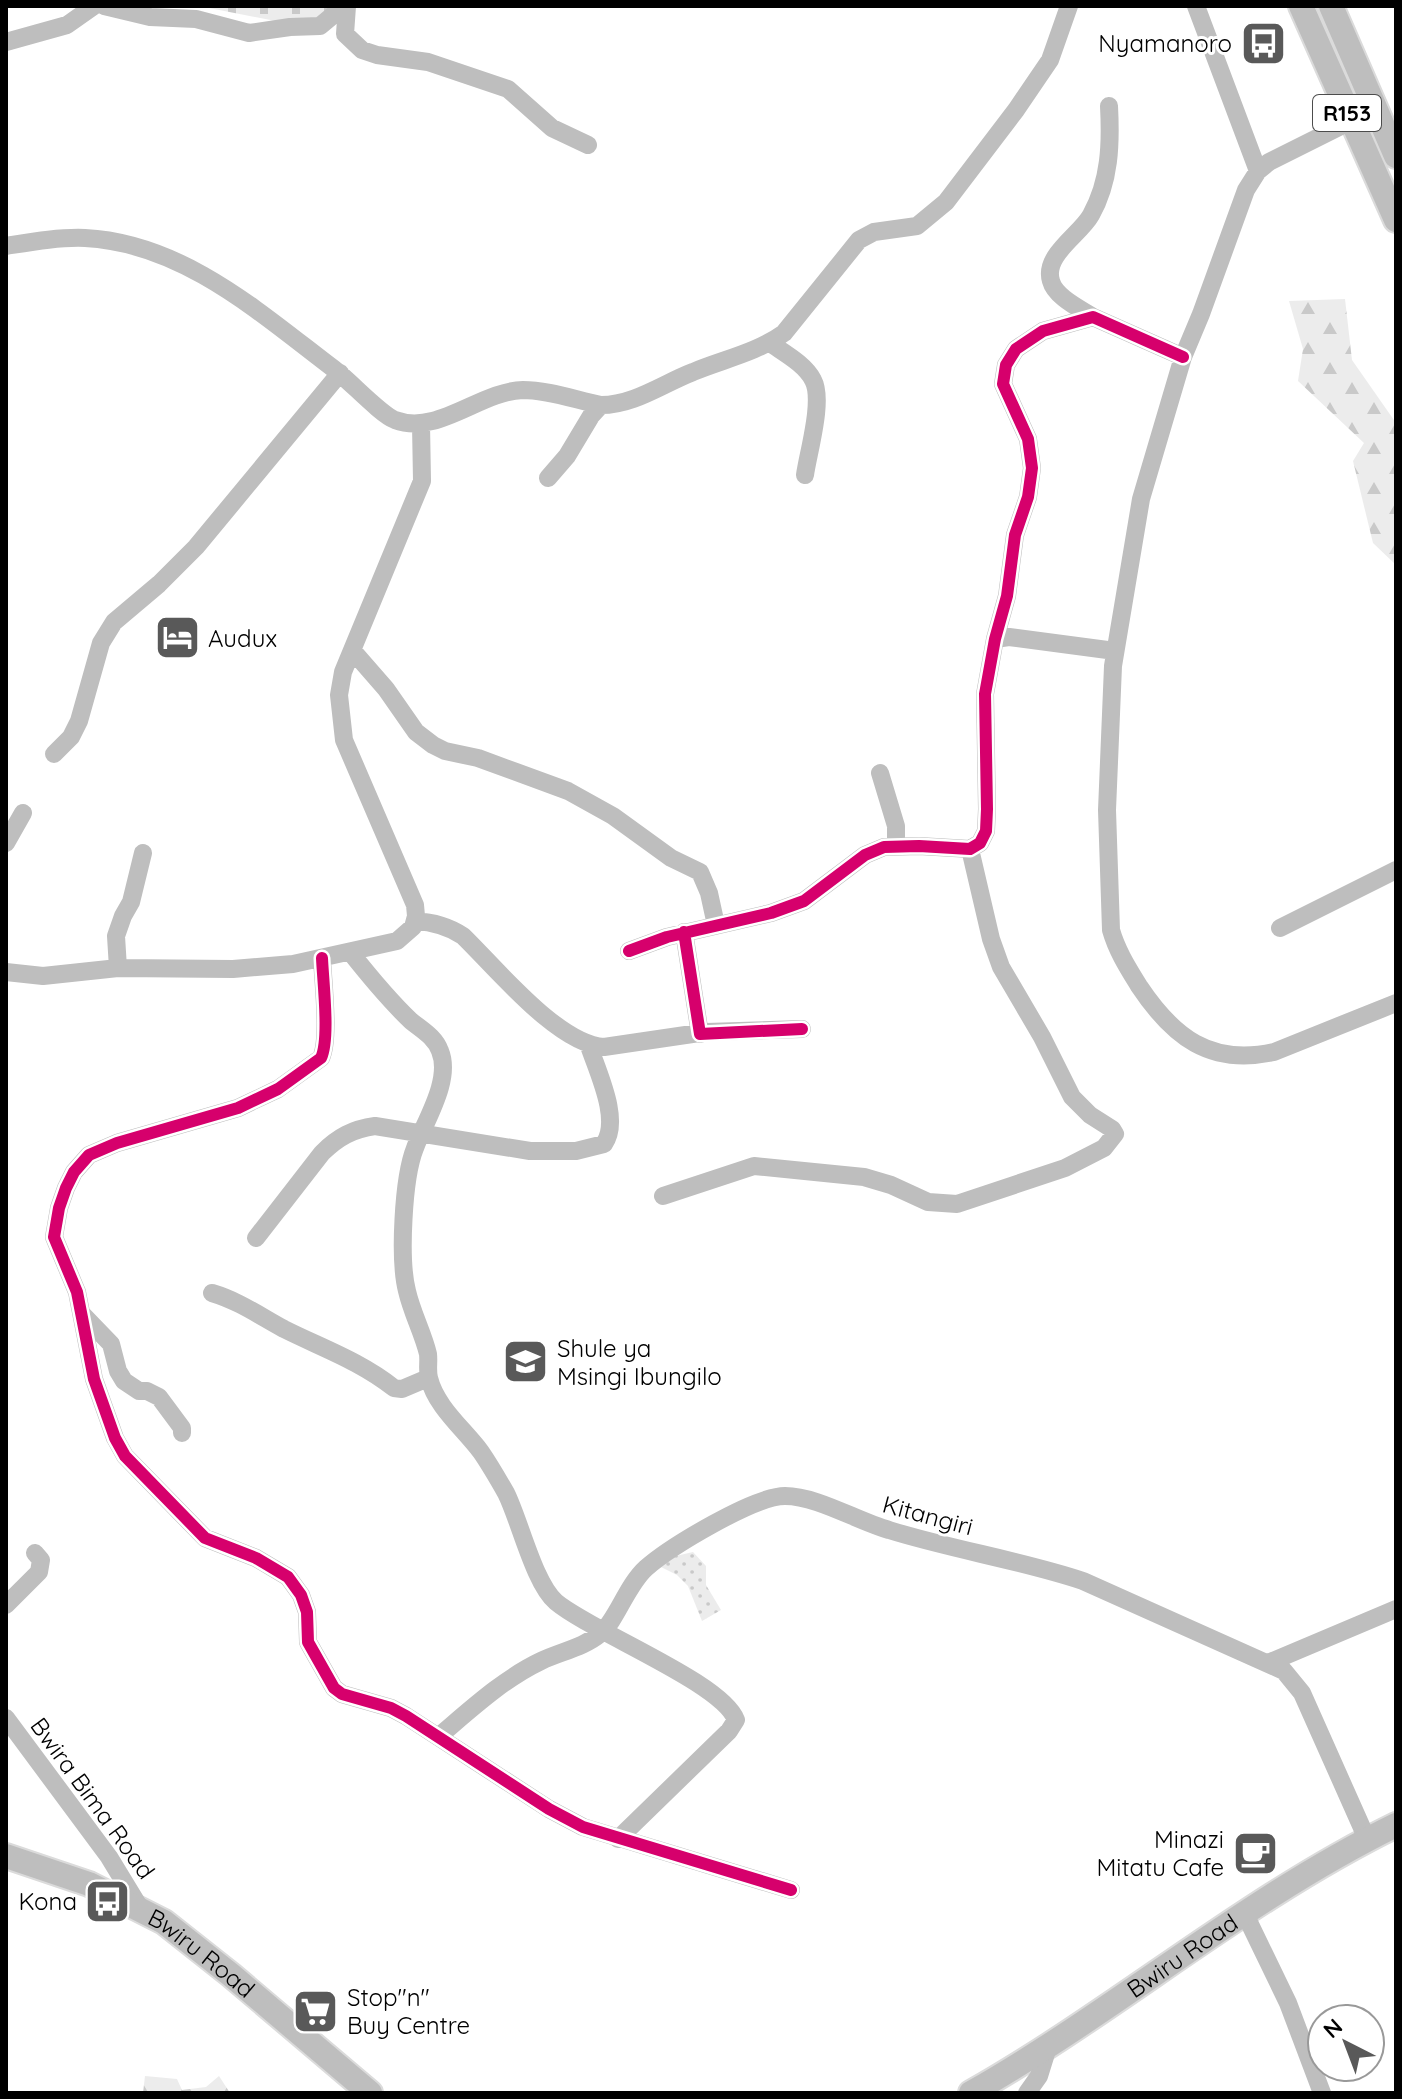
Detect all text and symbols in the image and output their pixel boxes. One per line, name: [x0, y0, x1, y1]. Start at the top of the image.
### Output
bus stop icon: Nyamanoro: [1239, 19, 1287, 67]
place label: Nyamanoro: [1098, 28, 1232, 58]
road number: R153: [1313, 95, 1381, 131]
hotel icon: Audux: [153, 614, 201, 662]
place label: Audux: [208, 623, 277, 653]
place label: Shule ya Msingi Ibungilo: [557, 1333, 722, 1391]
school or university icon: Shule ya Msingi Ibungilo: [502, 1338, 550, 1386]
street label: Kitangiri: [879, 1489, 977, 1541]
street label: Bwira Bima Road: [24, 1711, 162, 1885]
place label: Minazi Mitatu Cafe: [1096, 1824, 1224, 1882]
cafe icon: Minazi Mitatu Cafe: [1231, 1829, 1279, 1877]
bus stop icon: Kona: [84, 1877, 132, 1925]
place label: Kona: [18, 1886, 77, 1916]
street label: Bwiru Road: [143, 1902, 261, 2004]
street label: Bwiru Road: [1121, 1907, 1243, 2004]
place label: Stop"n" Buy Centre: [347, 1982, 470, 2040]
supermarket icon: Stop"n" Buy Centre: [292, 1987, 340, 2035]
north arrow: [1306, 2003, 1386, 2083]
text: N: [1317, 2012, 1348, 2044]

